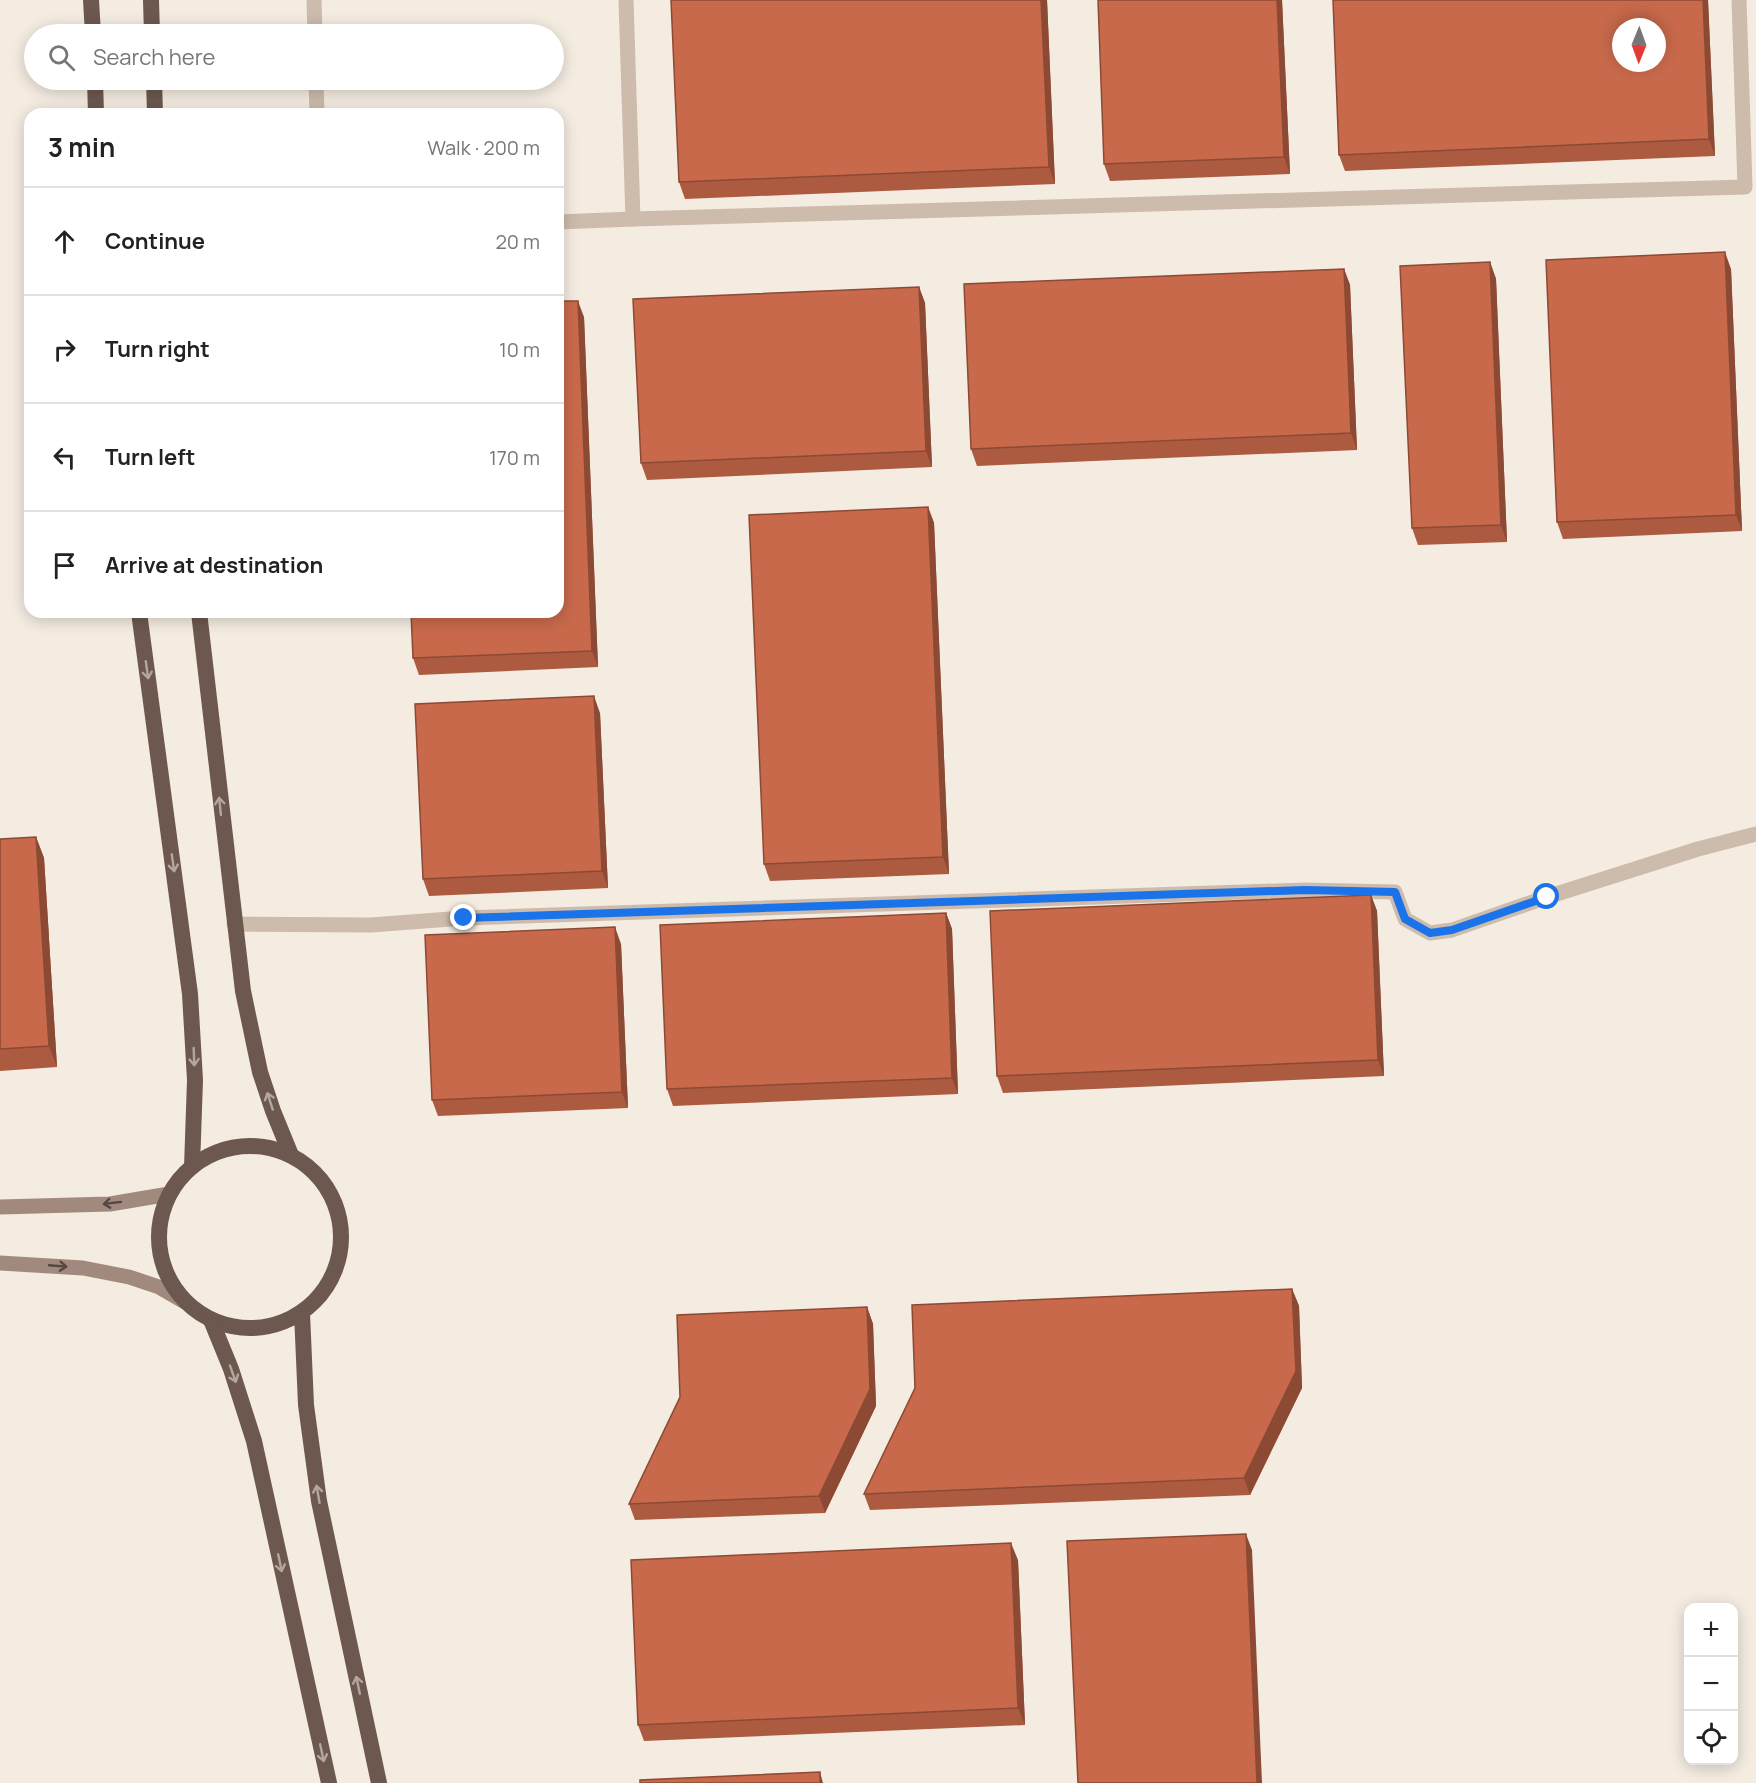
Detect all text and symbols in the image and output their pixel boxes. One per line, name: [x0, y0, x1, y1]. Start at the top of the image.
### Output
north arrow: [1612, 18, 1666, 72]
search box: [24, 24, 564, 90]
icon: search: [45, 41, 78, 74]
text: Search here: [93, 42, 215, 72]
text: 3 min: [48, 129, 115, 165]
text: Walk · 200 m: [427, 134, 540, 161]
icon: ahead: [48, 225, 81, 258]
text: Continue: [105, 226, 205, 256]
text: 20 m: [495, 228, 540, 255]
icon: right: [48, 333, 81, 366]
text: Turn right: [105, 334, 210, 364]
text: 10 m: [499, 336, 540, 363]
icon: left: [48, 441, 81, 474]
text: Turn left: [105, 442, 195, 472]
text: 170 m: [489, 444, 540, 471]
icon: arrive: [48, 549, 81, 582]
text: Arrive at destination: [105, 550, 323, 580]
one-way arrow: [142, 660, 153, 679]
one-way arrow: [215, 796, 226, 816]
one-way arrow: [167, 853, 178, 873]
route start: [1533, 883, 1559, 909]
route end: [450, 904, 476, 930]
one-way arrow: [189, 1046, 200, 1066]
one-way arrow: [263, 1092, 274, 1111]
one-way arrow: [102, 1198, 122, 1209]
one-way arrow: [48, 1261, 68, 1272]
one-way arrow: [228, 1364, 239, 1383]
one-way arrow: [313, 1484, 324, 1504]
one-way arrow: [275, 1553, 287, 1572]
map controls: [1684, 1603, 1738, 1765]
button: +: [1684, 1603, 1738, 1657]
button: −: [1684, 1657, 1738, 1711]
one-way arrow: [352, 1675, 363, 1695]
button: locate: [1684, 1711, 1738, 1765]
one-way arrow: [317, 1743, 328, 1763]

